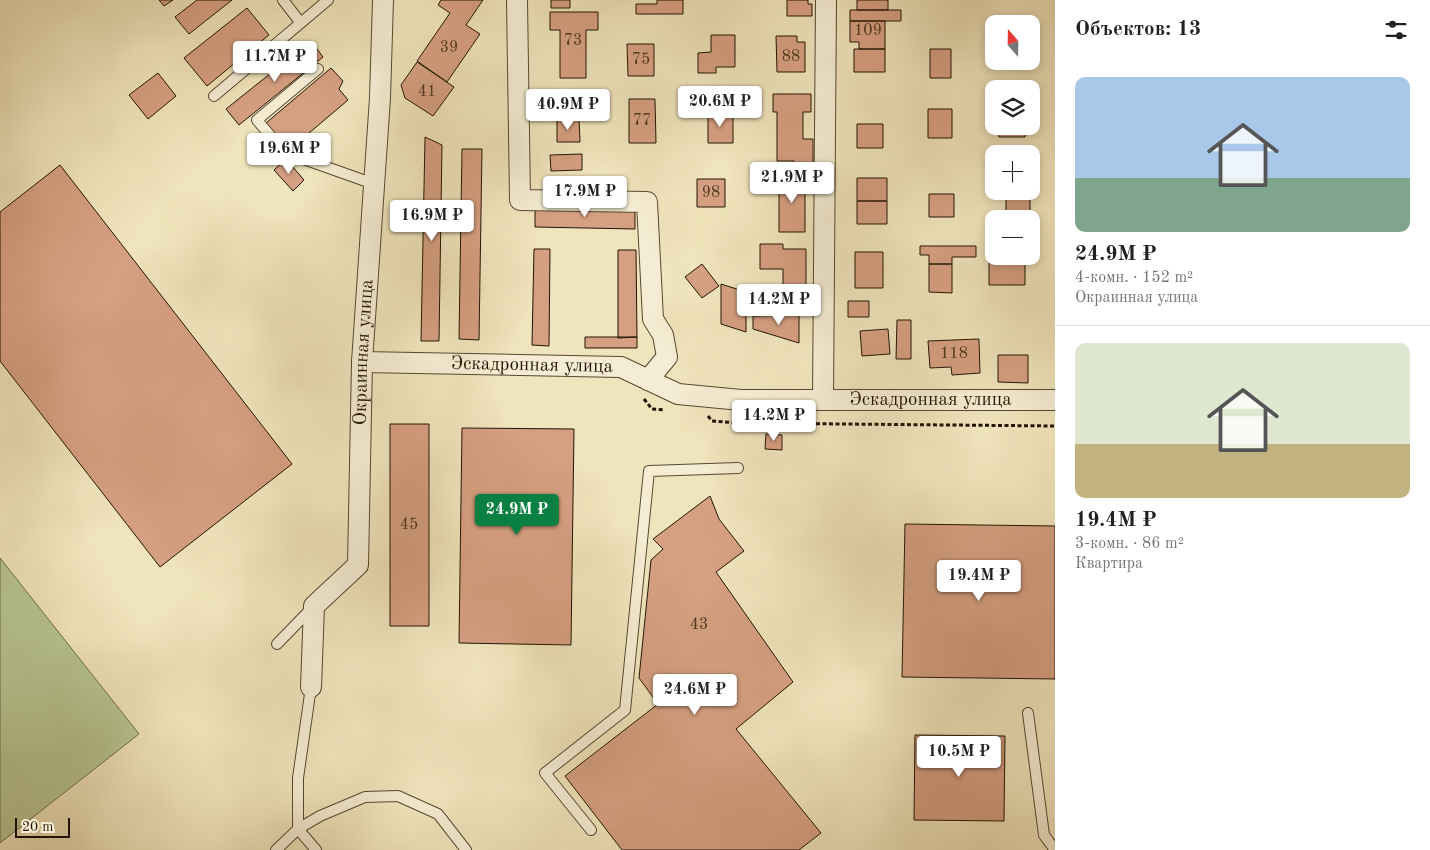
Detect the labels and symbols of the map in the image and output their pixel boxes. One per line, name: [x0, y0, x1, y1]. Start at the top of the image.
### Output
north arrow: [985, 15, 1040, 70]
house number: 109: [854, 23, 882, 39]
house number: 73: [564, 33, 582, 49]
house number: 39: [440, 40, 458, 56]
pin: 11.7M ₽: [229, 41, 321, 83]
house number: 88: [782, 49, 800, 65]
house number: 75: [632, 52, 650, 68]
house number: 41: [418, 84, 436, 100]
pin: 20.6M ₽: [674, 86, 766, 128]
pin: 40.9M ₽: [522, 88, 614, 131]
house number: 77: [633, 113, 651, 129]
pin: 19.6M ₽: [243, 132, 335, 175]
pin: 21.9M ₽: [746, 162, 838, 204]
pin: 17.9M ₽: [539, 176, 631, 218]
house number: 98: [702, 185, 720, 201]
pin: 16.9M ₽: [386, 200, 478, 242]
street label: Окраинная улица: [351, 278, 377, 426]
pin: 14.2M ₽: [733, 284, 825, 326]
house number: 118: [940, 346, 968, 362]
street label: Эскадронная улица: [451, 354, 614, 376]
street label: Эскадронная улица: [850, 391, 1012, 410]
pin: 14.2M ₽: [728, 400, 820, 442]
pin: 24.9M ₽: [471, 494, 563, 536]
house number: 45: [400, 517, 418, 533]
pin: 19.4M ₽: [933, 560, 1025, 602]
house number: 43: [690, 617, 708, 633]
pin: 24.6M ₽: [649, 674, 741, 716]
pin: 10.5M ₽: [913, 736, 1005, 778]
scale bar: [15, 815, 70, 838]

